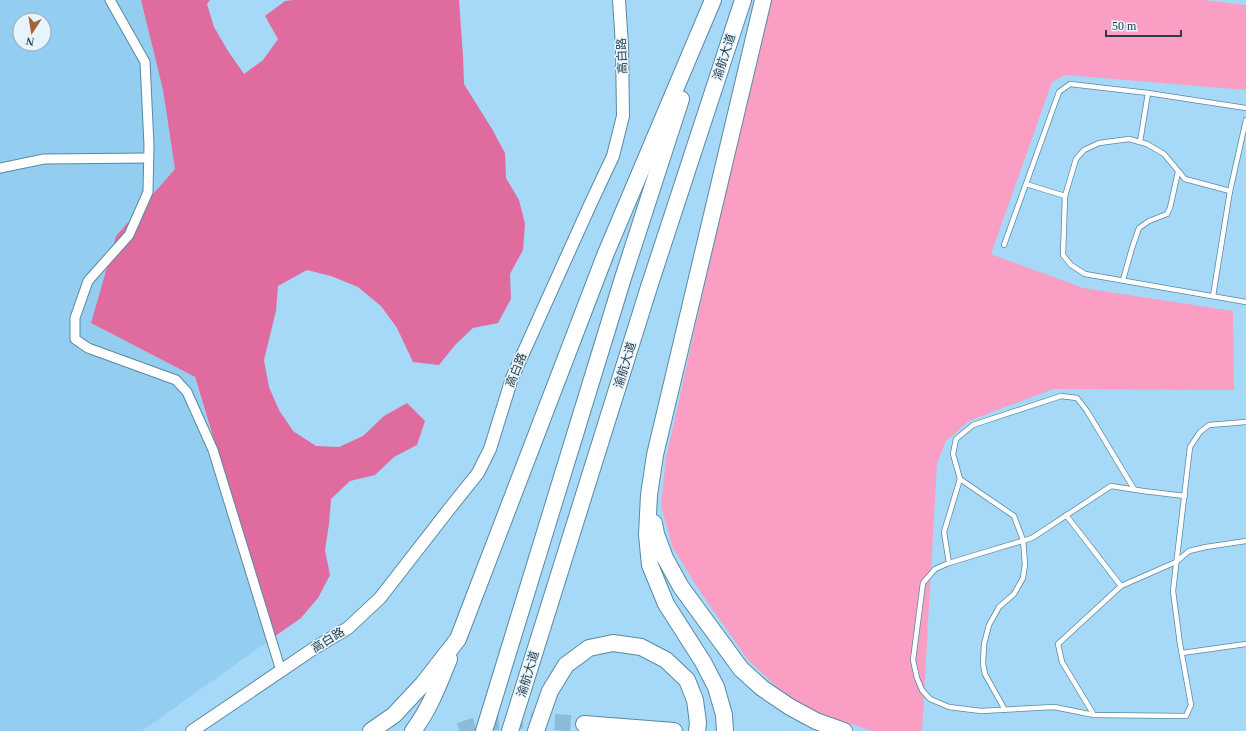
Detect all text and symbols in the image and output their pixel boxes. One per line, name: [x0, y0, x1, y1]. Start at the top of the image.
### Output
north arrow: [12, 12, 52, 52]
scale bar: [1106, 12, 1181, 38]
text: 50 m: [1112, 19, 1137, 33]
street label: 渝航大道: [710, 32, 738, 82]
text: N: [25, 35, 35, 48]
street label: 高白路: [614, 38, 630, 74]
street label: 渝航大道: [611, 340, 639, 390]
street label: 高白路: [503, 351, 529, 389]
street label: 高白路: [309, 625, 347, 655]
street label: 渝航大道: [514, 649, 542, 699]

